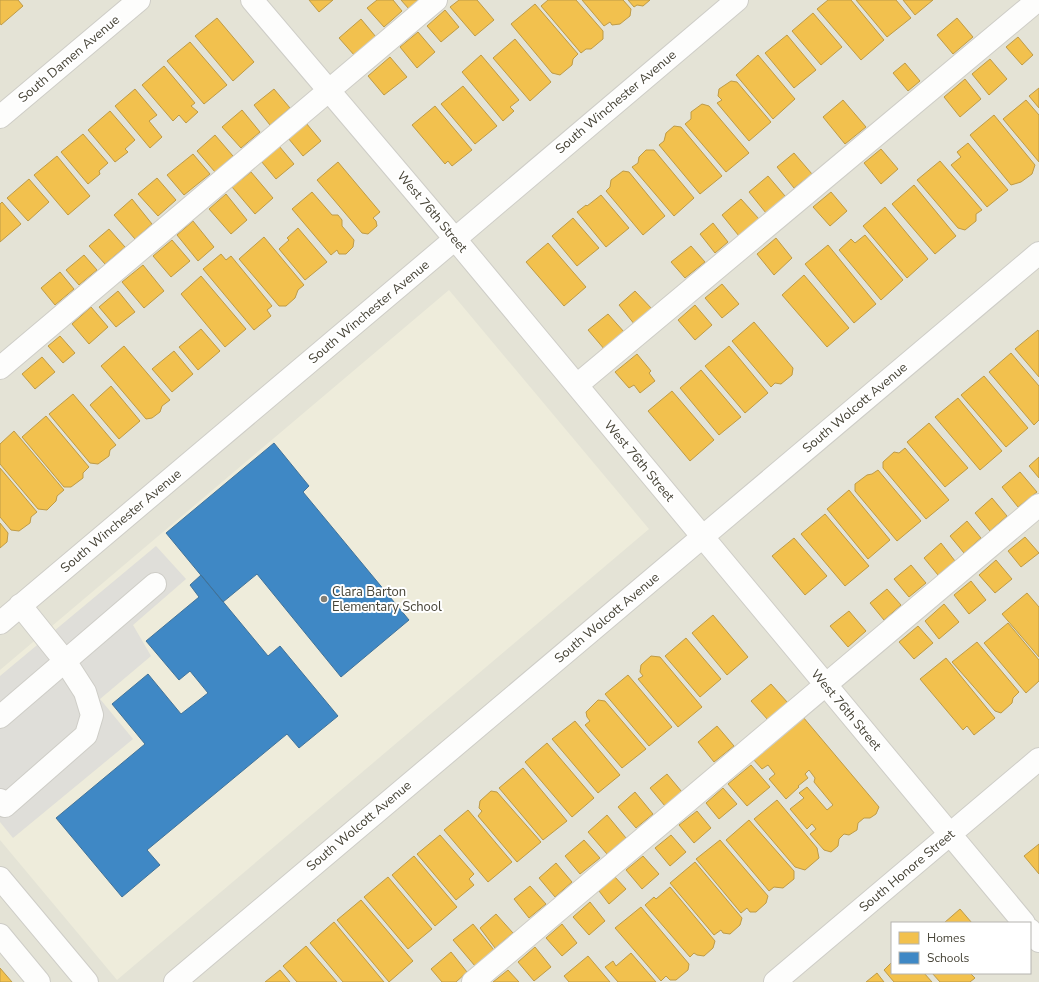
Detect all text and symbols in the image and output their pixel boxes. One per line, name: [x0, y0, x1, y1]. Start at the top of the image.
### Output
street label: South Damen Avenue: [14, 11, 124, 107]
street label: South Winchester Avenue: [552, 46, 680, 158]
street label: West 76th Street: [393, 168, 472, 257]
street label: South Winchester Avenue: [305, 256, 433, 368]
street label: South Wolcott Avenue: [799, 359, 911, 457]
street label: West 76th Street: [600, 417, 679, 506]
street label: South Winchester Avenue: [57, 465, 185, 577]
street label: South Wolcott Avenue: [551, 569, 663, 667]
place label: Clara Barton Elementary School: [332, 583, 442, 616]
marker: Clara Barton Elementary School: [319, 594, 329, 604]
street label: West 76th Street: [807, 666, 886, 755]
street label: South Wolcott Avenue: [303, 777, 415, 875]
street label: South Honore Street: [855, 825, 959, 916]
legend: [891, 922, 1031, 974]
text: Homes: [927, 930, 965, 946]
text: Schools: [927, 950, 970, 966]

